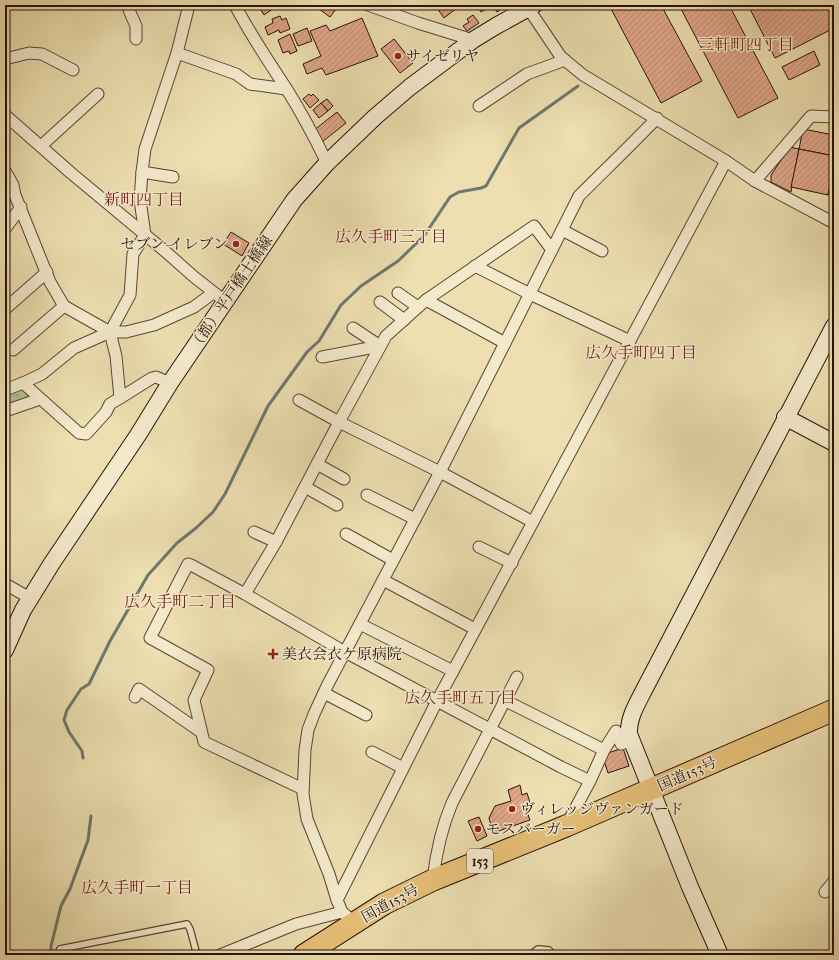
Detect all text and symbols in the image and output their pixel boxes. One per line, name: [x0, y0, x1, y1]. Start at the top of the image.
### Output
district label: 三軒町四丁目: [698, 35, 794, 54]
place label: サイゼリヤ: [406, 47, 479, 65]
marker: サイゼリヤ: [393, 51, 403, 61]
district label: 新町四丁目: [104, 190, 184, 209]
district label: 広久手町三丁目: [335, 227, 447, 246]
street label: （都）平戸橋土橋線: [186, 232, 276, 354]
place label: セブン-イレブン: [120, 235, 228, 253]
marker: セブン-イレブン: [231, 239, 241, 249]
district label: 広久手町四丁目: [585, 343, 697, 362]
district label: 広久手町二丁目: [124, 592, 236, 611]
place label: 美衣会衣ケ原病院: [282, 645, 402, 663]
marker: 美衣会衣ケ原病院: [267, 648, 279, 660]
district label: 広久手町五丁目: [404, 688, 516, 707]
street label: 国道153号: [655, 753, 719, 795]
place label: ヴィレッジヴァンガード: [520, 800, 684, 818]
marker: ヴィレッジヴァンガード: [507, 804, 517, 814]
place label: モスバーガー: [486, 820, 576, 838]
marker: モスバーガー: [473, 824, 483, 834]
road number: 153: [467, 849, 493, 873]
district label: 広久手町一丁目: [81, 878, 193, 897]
street label: 国道153号: [358, 880, 422, 926]

